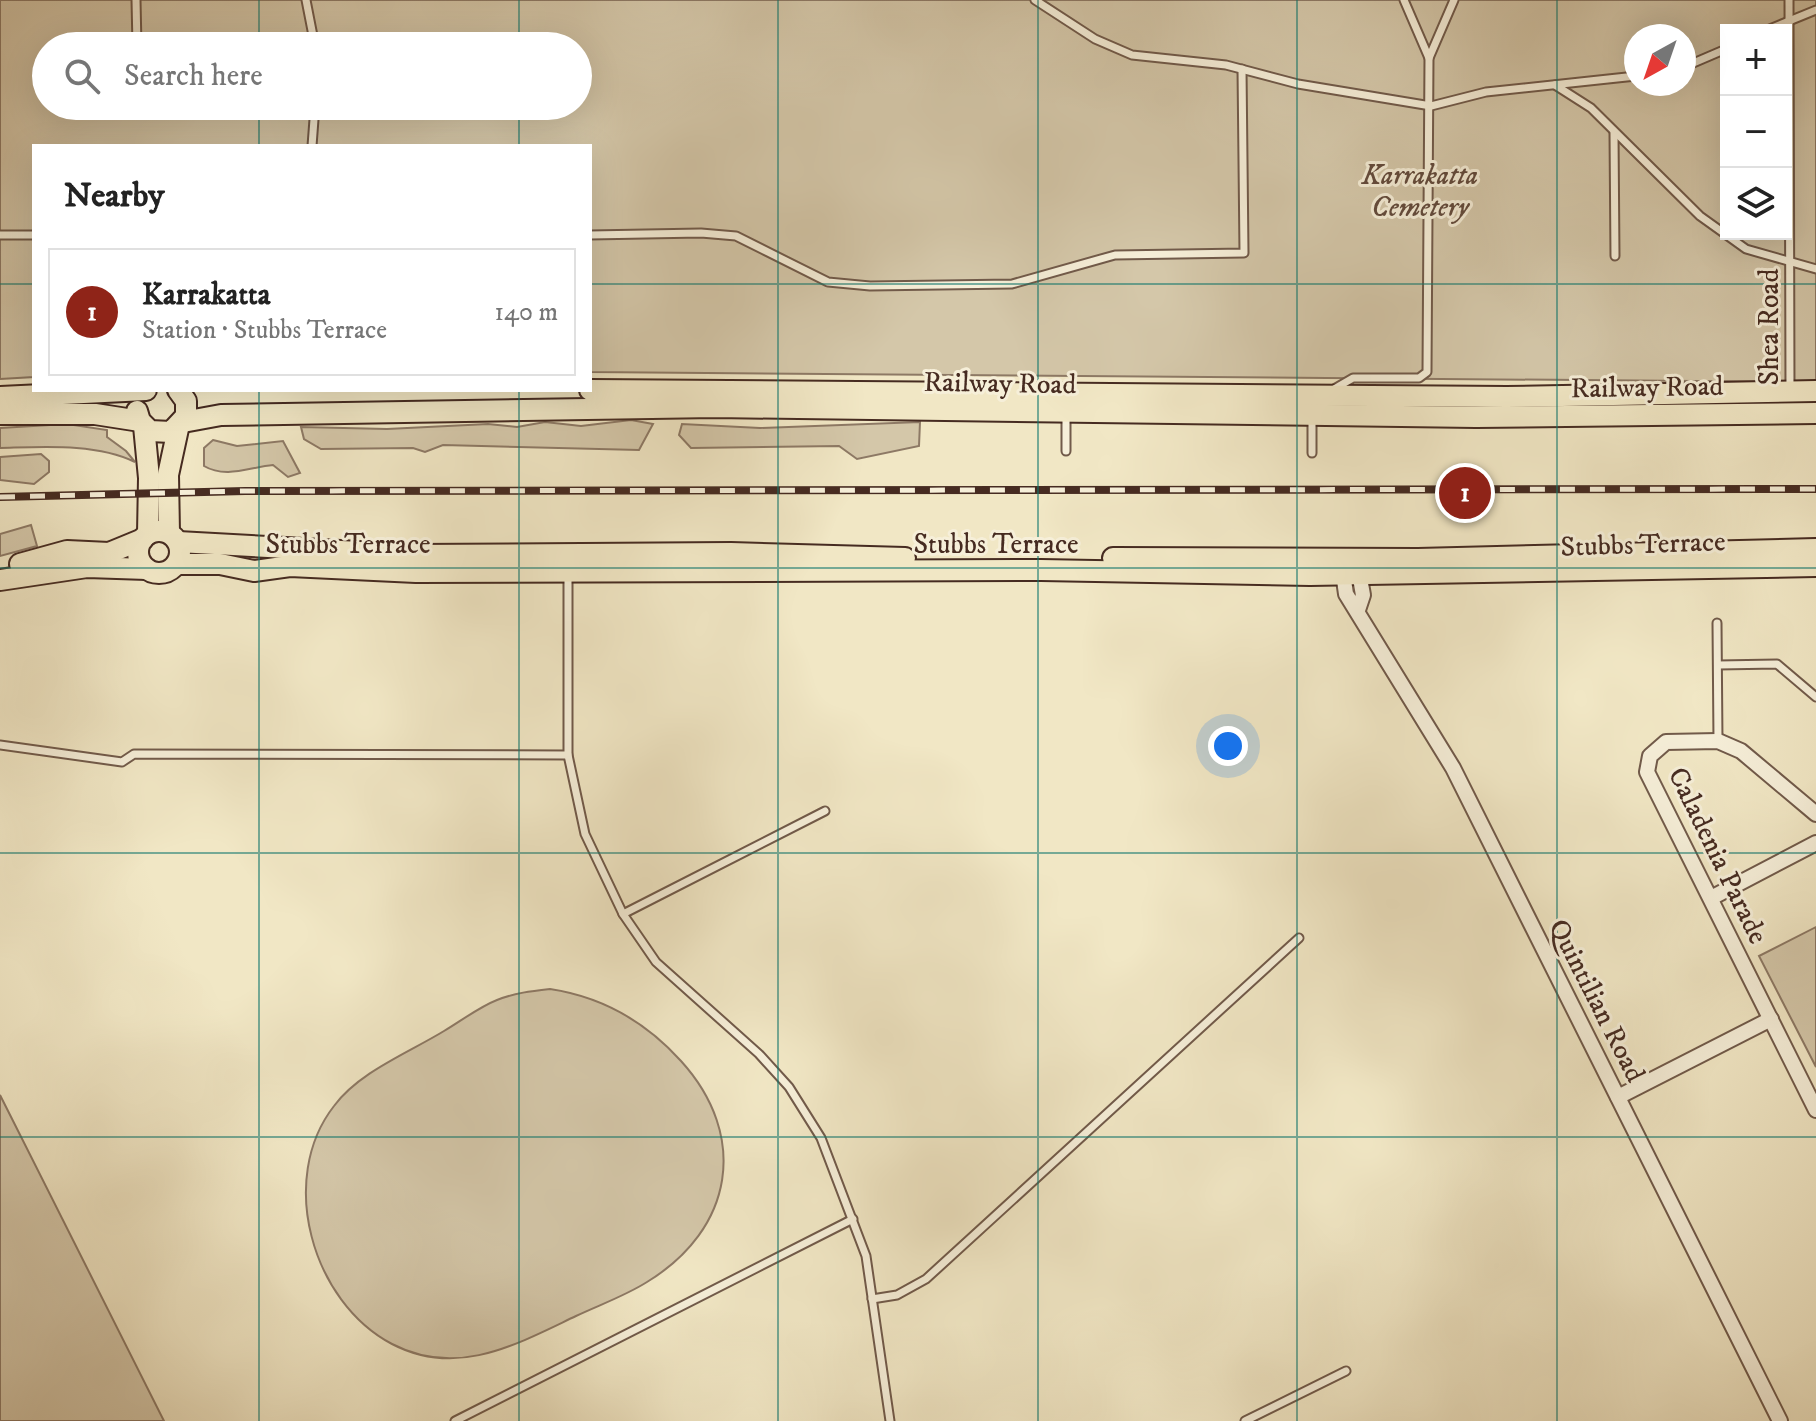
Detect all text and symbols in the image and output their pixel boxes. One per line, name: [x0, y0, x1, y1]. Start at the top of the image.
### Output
north arrow: [1624, 24, 1696, 96]
map controls: [1720, 24, 1792, 240]
button: +: [1720, 24, 1792, 96]
search box: [32, 32, 592, 120]
icon: search: [60, 54, 104, 98]
text: Search here: [124, 58, 263, 95]
button: −: [1720, 96, 1792, 168]
park label: Karrakatta Cemetery: [1361, 158, 1478, 225]
button: layers: [1720, 168, 1792, 240]
text: Nearby: [64, 175, 165, 217]
street label: Shea Road: [1752, 269, 1787, 385]
text: Karrakatta: [142, 277, 270, 314]
text: 1: [87, 296, 97, 329]
text: 140 m: [494, 296, 558, 329]
text: Station · Stubbs Terrace: [142, 314, 387, 347]
street label: Railway Road: [923, 365, 1077, 402]
street label: Railway Road: [1570, 369, 1724, 406]
pin: 1: [1439, 463, 1491, 523]
street label: Stubbs Terrace: [1560, 524, 1726, 565]
street label: Stubbs Terrace: [265, 527, 431, 562]
street label: Stubbs Terrace: [913, 527, 1079, 562]
your location: [1208, 726, 1248, 766]
street label: Caladenia Parade: [1660, 762, 1776, 950]
street label: Quintilian Road: [1541, 913, 1653, 1088]

